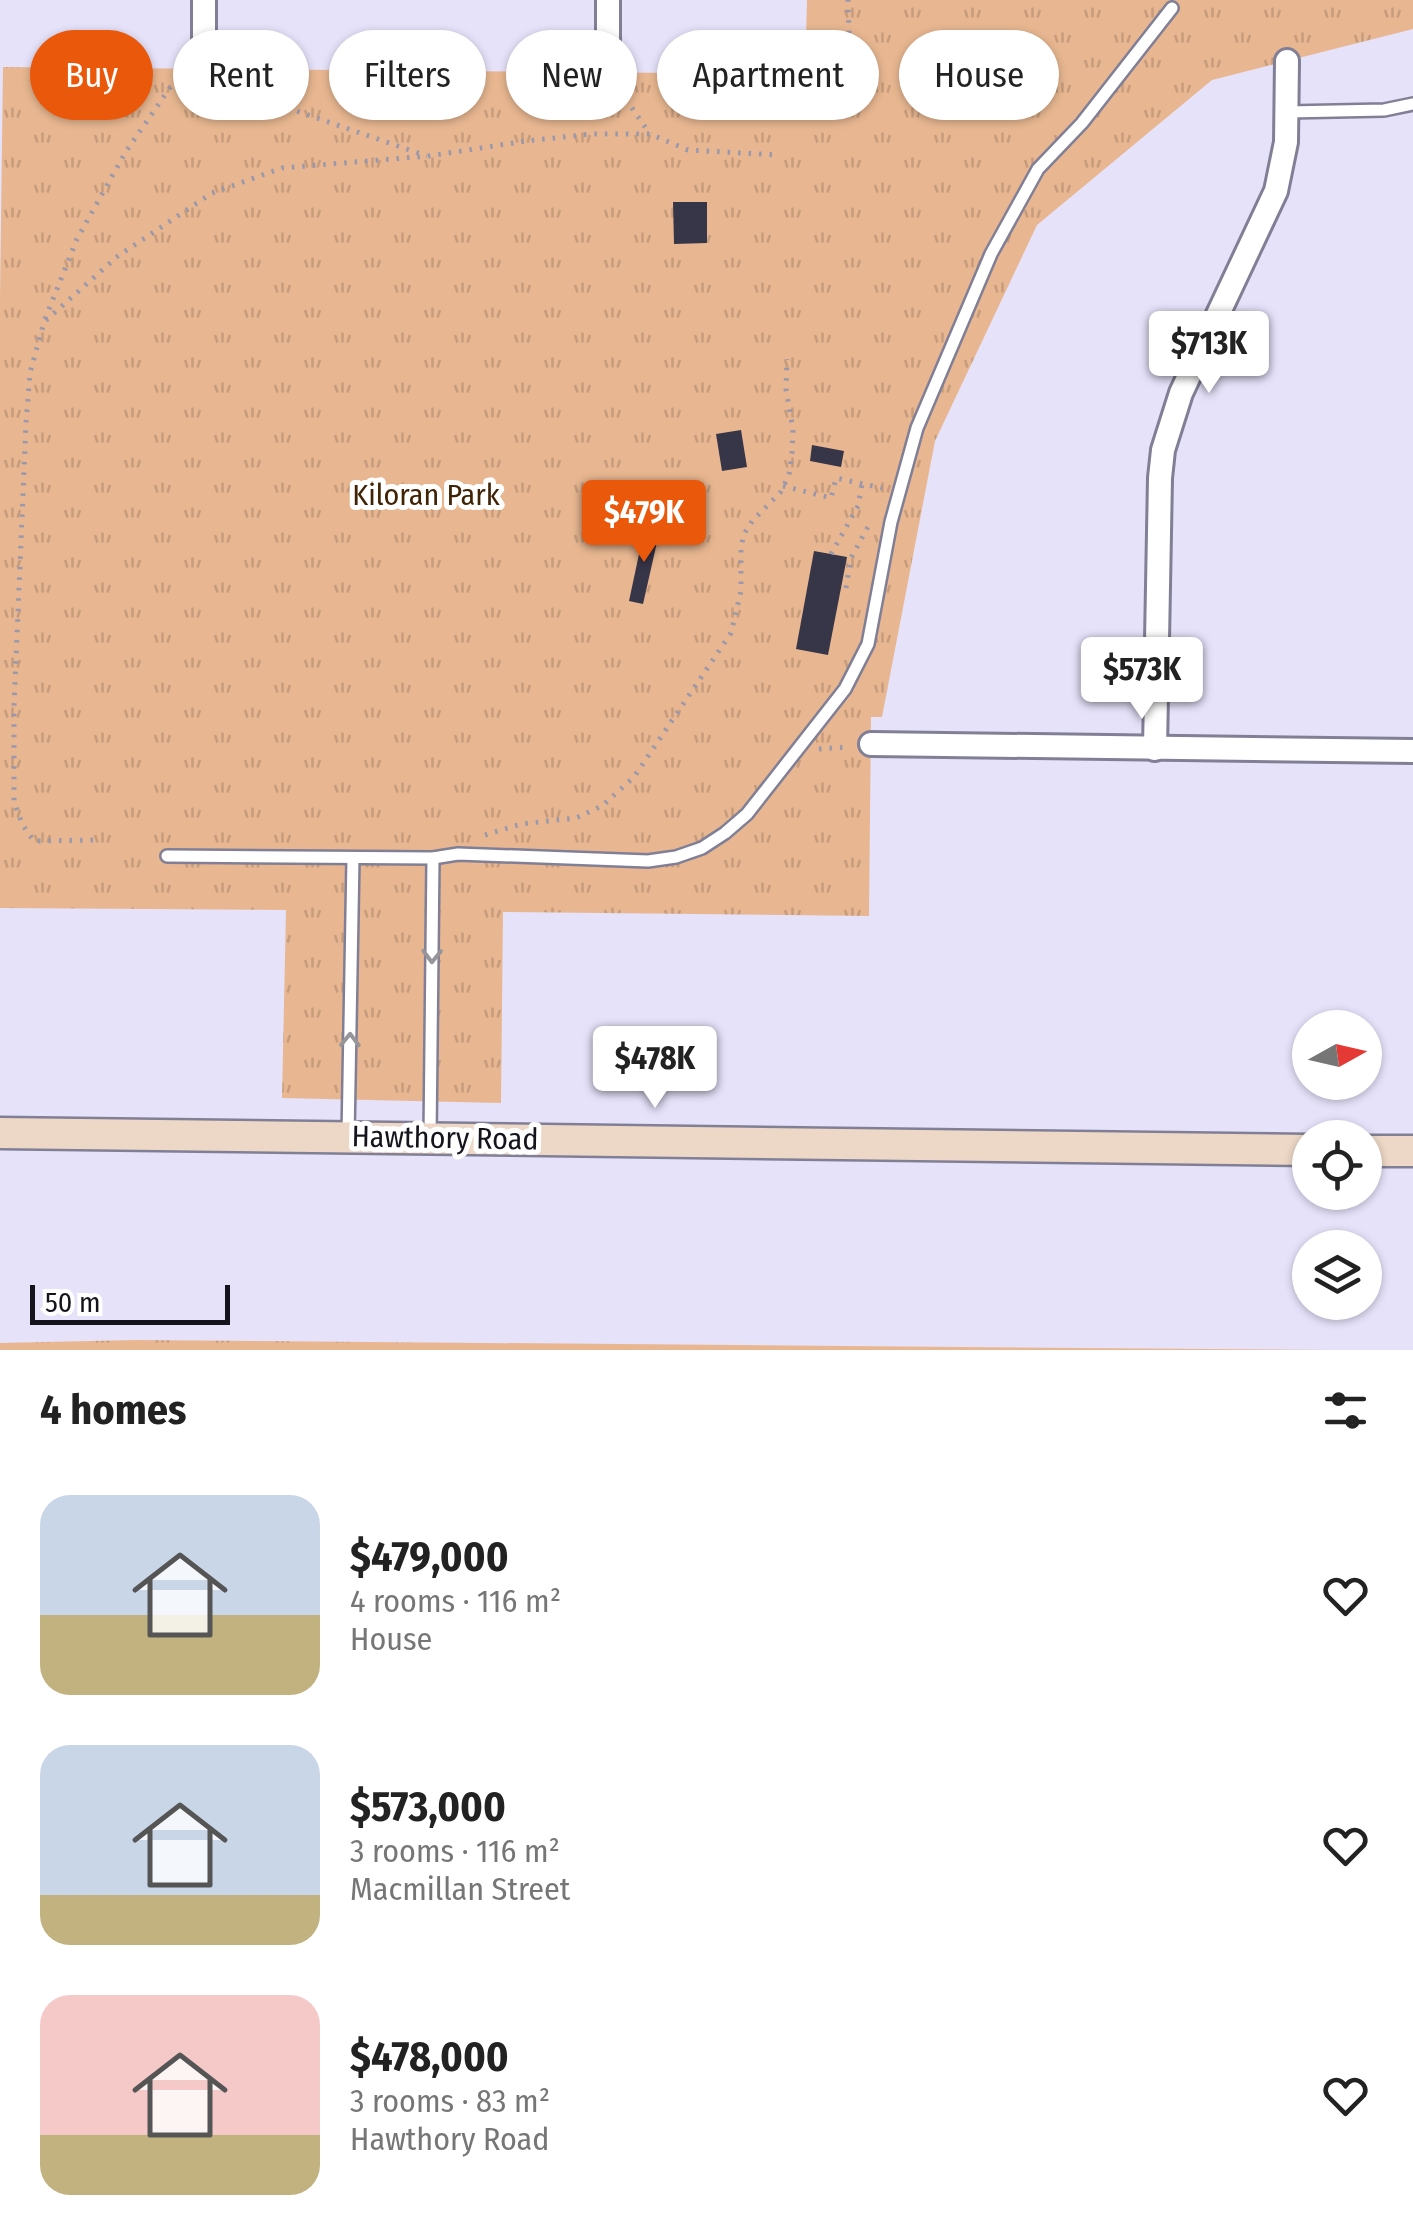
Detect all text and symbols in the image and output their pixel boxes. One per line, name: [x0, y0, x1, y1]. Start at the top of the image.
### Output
chip: Buy: [30, 30, 153, 120]
chip: Rent: [173, 30, 309, 120]
chip: Filters: [329, 30, 486, 120]
chip: New: [506, 30, 637, 120]
chip: Apartment: [657, 30, 879, 120]
chip: House: [899, 30, 1059, 120]
pin: $713K: [1139, 311, 1279, 396]
text: $713K: [1171, 324, 1247, 362]
park label: Kiloran Park: [352, 477, 500, 513]
pin: $479K: [574, 480, 714, 565]
text: $479K: [604, 493, 684, 531]
pin: $573K: [1072, 637, 1212, 722]
text: $573K: [1103, 650, 1181, 688]
one-way arrow: [421, 948, 442, 964]
north arrow: [1292, 1010, 1382, 1100]
map controls: [1292, 1010, 1382, 1320]
pin: $478K: [585, 1026, 725, 1111]
one-way arrow: [339, 1031, 361, 1046]
text: $478K: [615, 1039, 695, 1077]
street label: Hawthory Road: [351, 1118, 539, 1158]
button: locate: [1292, 1120, 1382, 1210]
button: layers: [1292, 1230, 1382, 1320]
scale bar: [30, 1280, 230, 1324]
text: 50 m: [45, 1286, 101, 1319]
icon: filters: [1318, 1383, 1373, 1438]
text: 4 homes: [40, 1385, 187, 1435]
text: $479,000: [350, 1532, 509, 1582]
icon: home: [120, 1535, 240, 1655]
icon: heart: [1318, 1568, 1373, 1623]
text: 4 rooms · 116 m²: [350, 1582, 561, 1620]
text: House: [350, 1620, 432, 1658]
text: $573,000: [350, 1782, 506, 1832]
icon: home: [120, 1785, 240, 1905]
icon: heart: [1318, 1818, 1373, 1873]
text: 3 rooms · 116 m²: [350, 1832, 560, 1870]
text: Macmillan Street: [350, 1870, 570, 1908]
text: $478,000: [350, 2032, 509, 2082]
icon: home: [120, 2035, 240, 2155]
icon: heart: [1318, 2068, 1373, 2123]
text: 3 rooms · 83 m²: [350, 2082, 550, 2120]
text: Hawthory Road: [350, 2120, 549, 2158]

